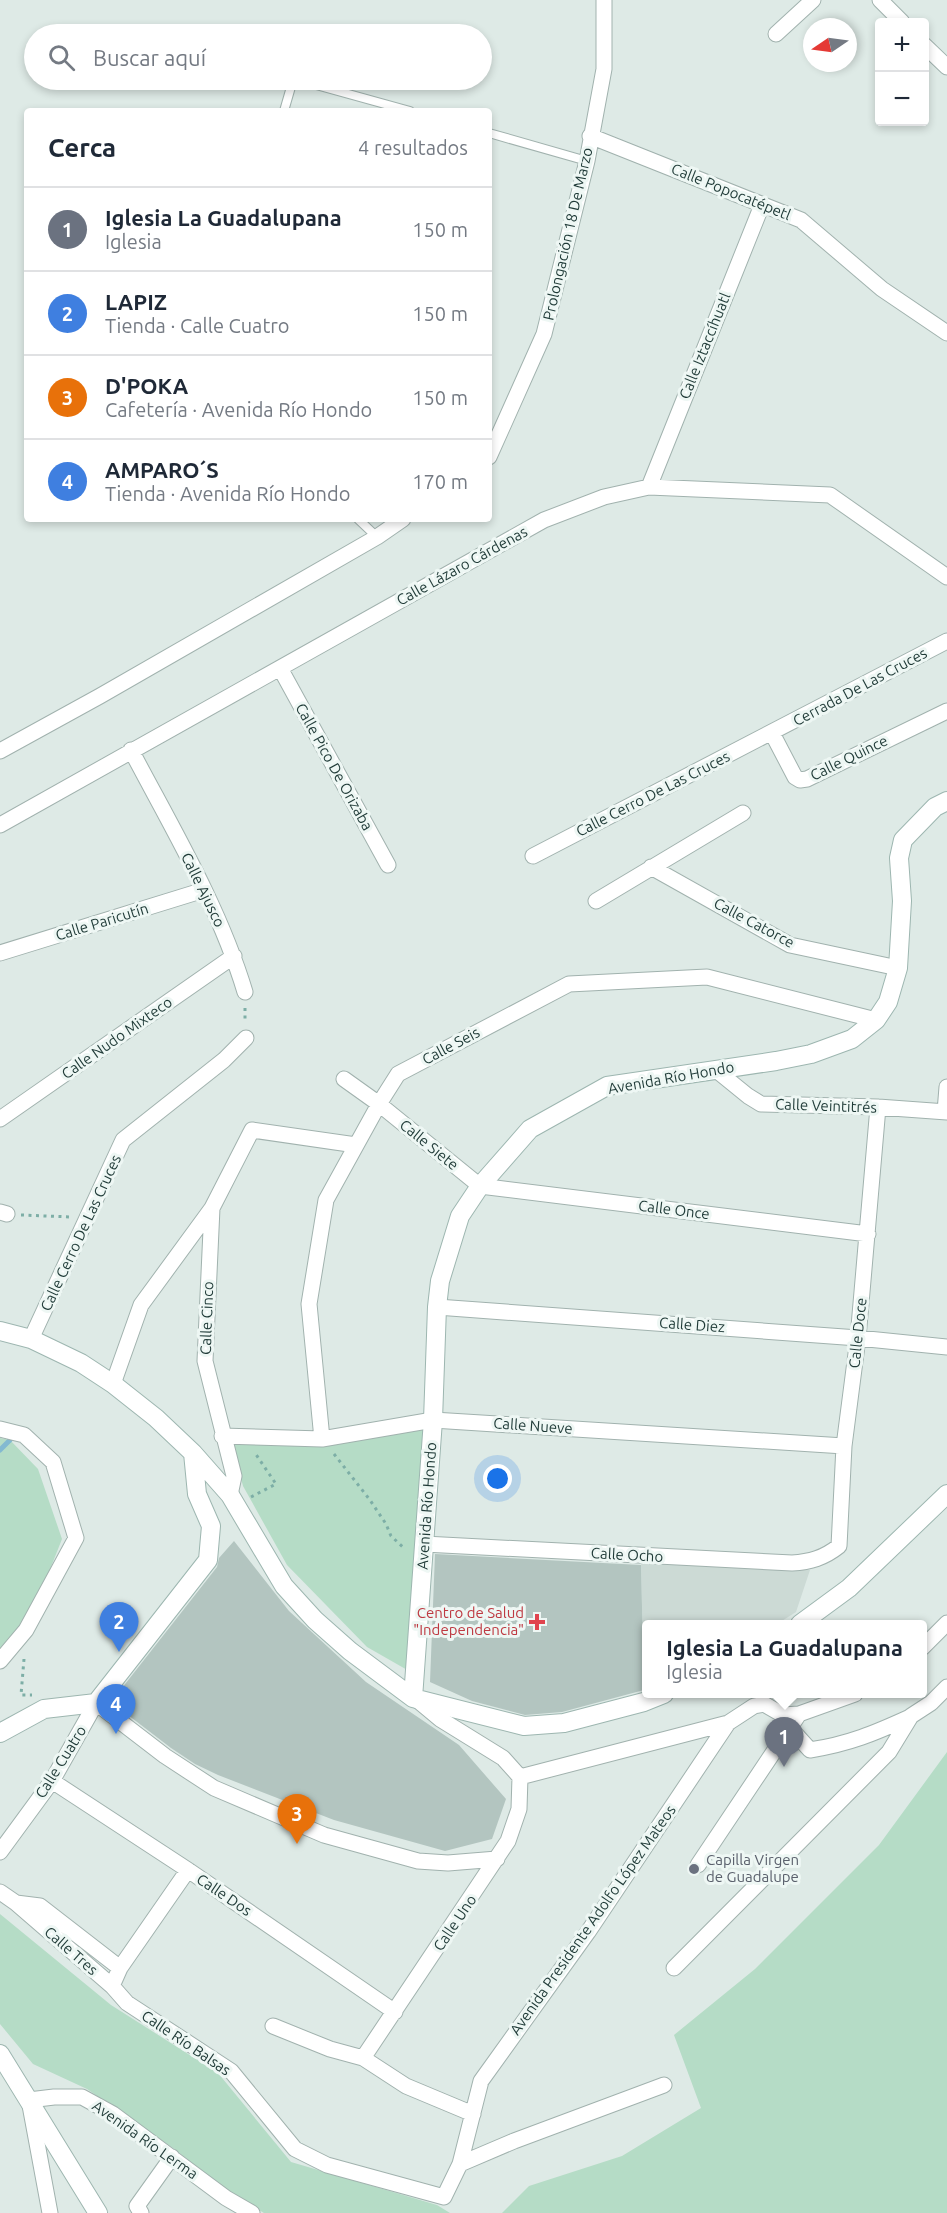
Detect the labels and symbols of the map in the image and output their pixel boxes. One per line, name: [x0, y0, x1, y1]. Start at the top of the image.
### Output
north arrow: [803, 18, 857, 72]
street label: Prolongación 18 De Marzo: [539, 146, 596, 322]
street label: Calle Popocatépetl: [669, 160, 793, 223]
street label: Calle Iztaccíhuatl: [675, 290, 734, 401]
street label: Calle Lázaro Cárdenas: [393, 523, 530, 609]
street label: Cerrada De Las Cruces: [790, 644, 930, 729]
street label: Calle Pico De Orizaba: [292, 700, 376, 833]
street label: Calle Quince: [807, 731, 890, 784]
street label: Calle Cerro De Las Cruces: [573, 747, 732, 840]
street label: Calle Ajusco: [178, 850, 229, 930]
street label: Calle Catorce: [711, 894, 797, 951]
street label: Calle Paricutín: [53, 899, 150, 944]
street label: Calle Nudo Mixteco: [58, 993, 175, 1082]
street label: Calle Seis: [419, 1023, 482, 1068]
street label: Avenida Río Hondo: [606, 1058, 735, 1097]
street label: Calle Veintitrés: [775, 1095, 877, 1116]
street label: Calle Siete: [397, 1116, 462, 1173]
street label: Calle Cerro De Las Cruces: [37, 1152, 124, 1314]
street label: Calle Once: [637, 1197, 711, 1222]
street label: Calle Cinco: [197, 1281, 216, 1355]
street label: Calle Doce: [845, 1297, 870, 1369]
street label: Calle Diez: [659, 1314, 726, 1335]
street label: Calle Nueve: [493, 1414, 573, 1437]
street label: Avenida Río Hondo: [414, 1442, 439, 1570]
your location: [483, 1464, 512, 1493]
street label: Calle Ocho: [590, 1544, 664, 1565]
pin: 2: [100, 1602, 138, 1652]
place label: Centro de Salud "Independencia": [413, 1604, 524, 1638]
marker: Centro de Salud "Independencia": [528, 1613, 546, 1631]
pin: 4: [96, 1684, 136, 1734]
pin: 1: [764, 1718, 804, 1767]
street label: Calle Cuatro: [32, 1722, 90, 1801]
pin: 3: [278, 1794, 316, 1844]
street label: Avenida Presidente Adolfo López Mateos: [506, 1802, 679, 2038]
place label: Capilla Virgen de Guadalupe: [706, 1851, 799, 1885]
marker: Capilla Virgen de Guadalupe: [687, 1862, 701, 1876]
street label: Calle Dos: [194, 1870, 255, 1919]
street label: Calle Uno: [430, 1891, 480, 1954]
street label: Calle Tres: [41, 1923, 101, 1978]
street label: Calle Río Balsas: [139, 2007, 234, 2079]
street label: Avenida Río Lerma: [89, 2097, 201, 2182]

